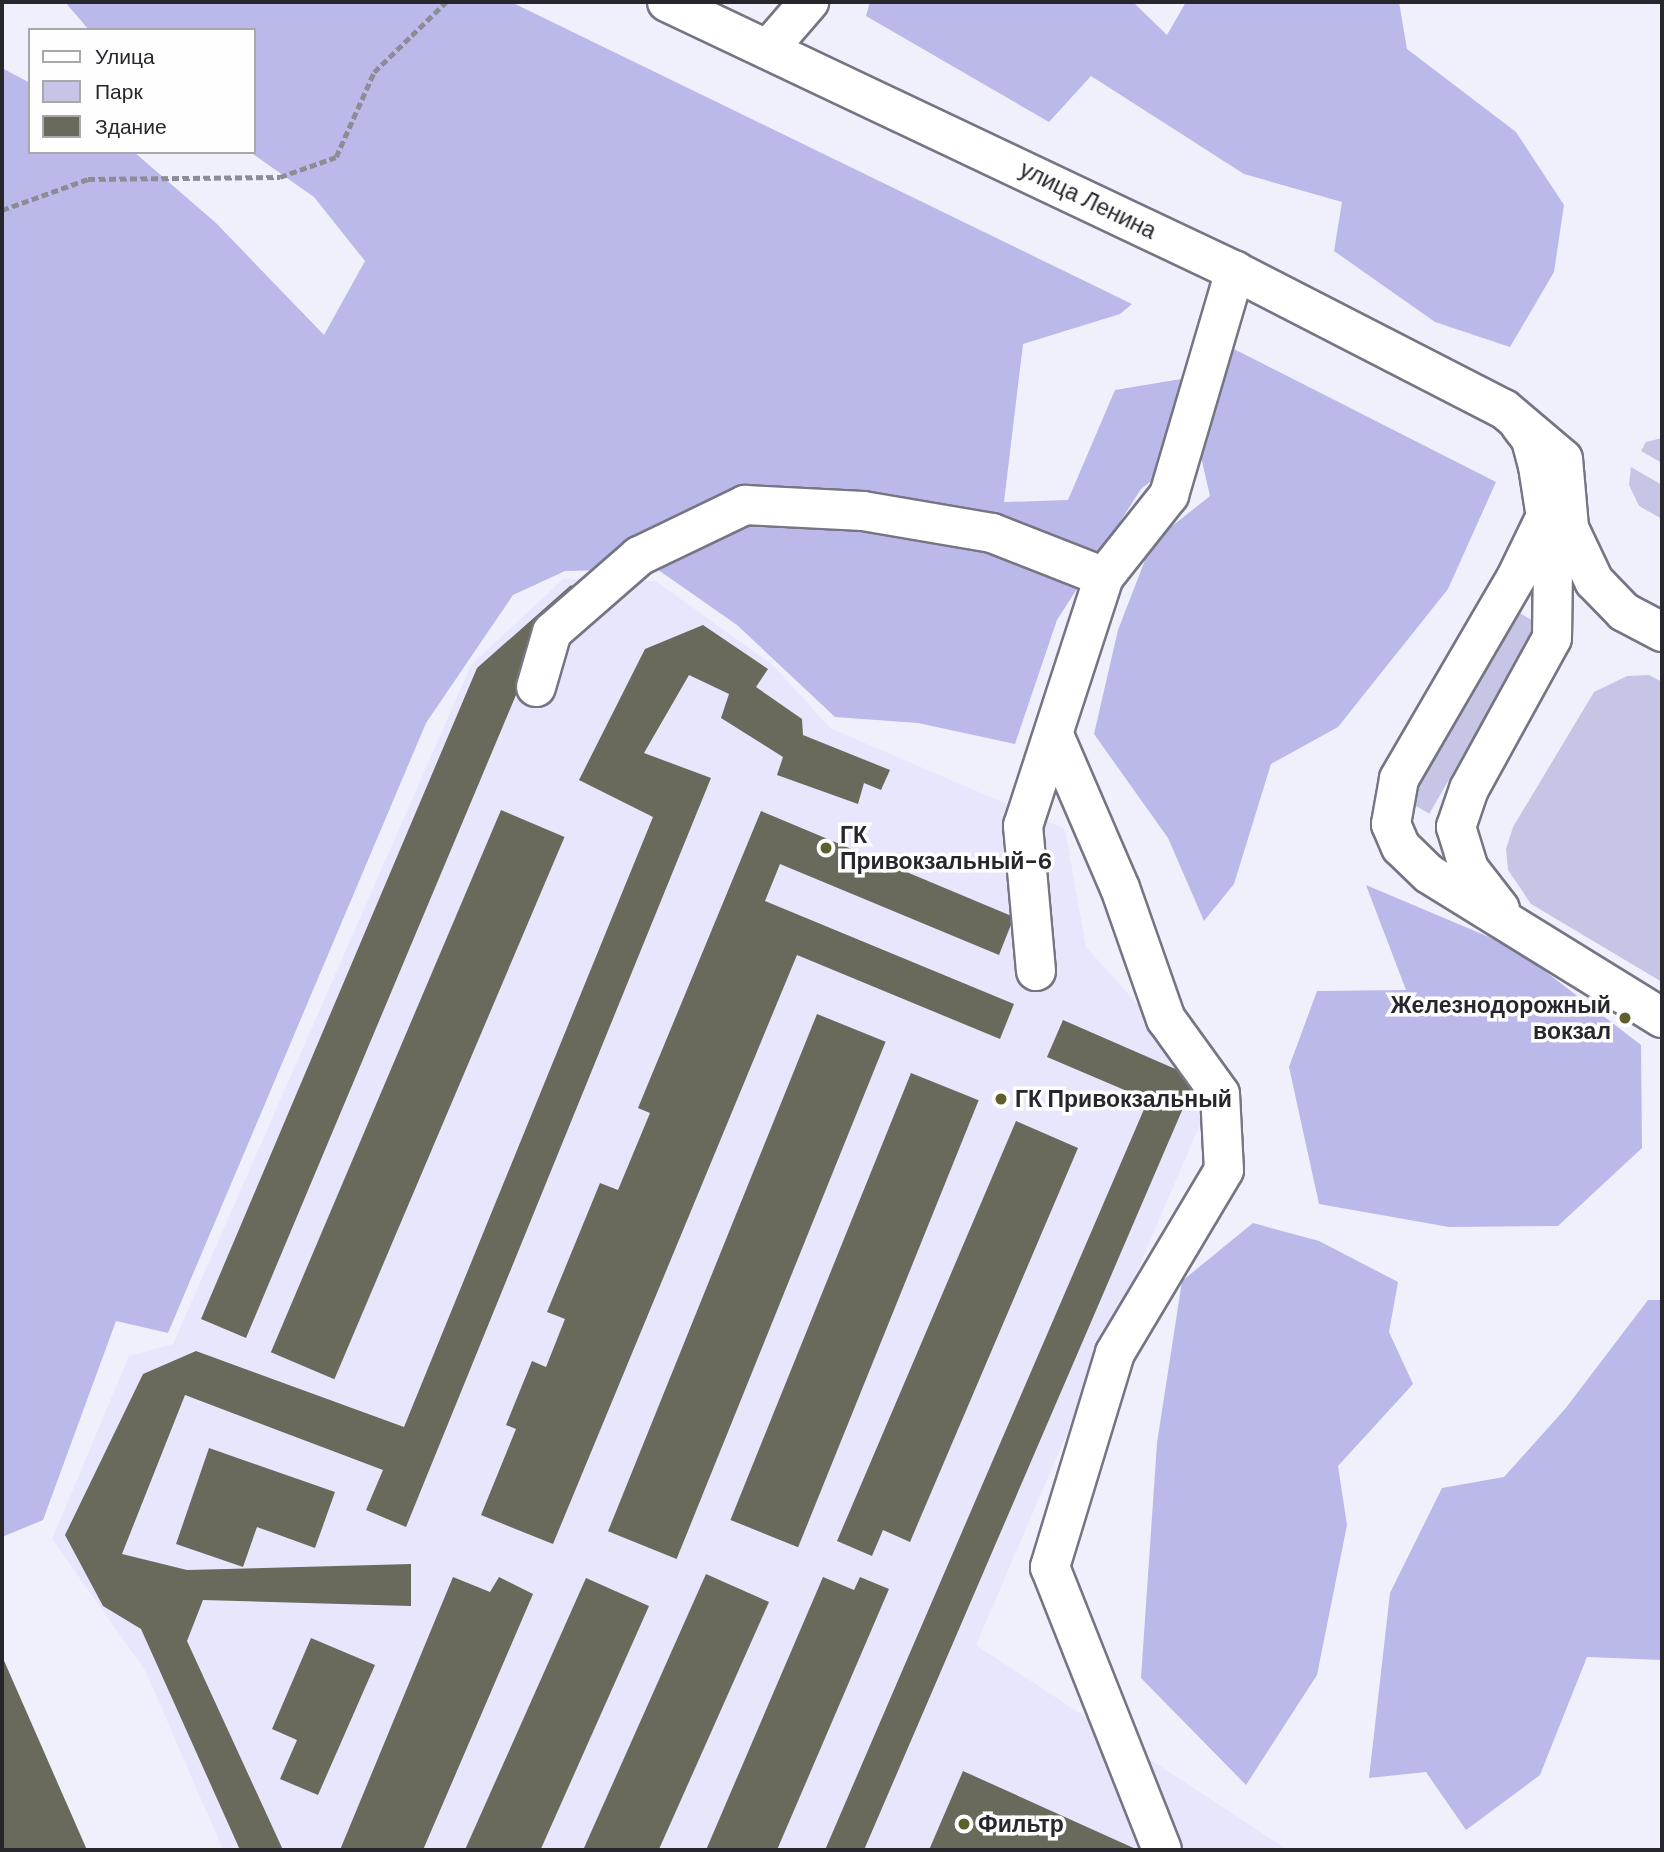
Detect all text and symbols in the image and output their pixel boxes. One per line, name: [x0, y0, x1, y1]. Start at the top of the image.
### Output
legend: [28, 28, 256, 154]
text: Улица: [95, 43, 155, 71]
text: Парк: [95, 78, 143, 106]
text: Здание: [95, 113, 167, 141]
street label: улица Ленина: [1015, 155, 1161, 245]
place label: ГК Привокзальный-6: [840, 821, 1052, 875]
marker: ГК Привокзальный-6: [818, 840, 834, 856]
place label: Железнодорожный вокзал: [1391, 991, 1611, 1045]
marker: Железнодорожный вокзал: [1617, 1010, 1633, 1026]
place label: ГК Привокзальный: [1015, 1085, 1232, 1113]
marker: ГК Привокзальный: [993, 1091, 1009, 1107]
place label: Фильтр: [978, 1810, 1064, 1838]
marker: Фильтр: [956, 1816, 972, 1832]

